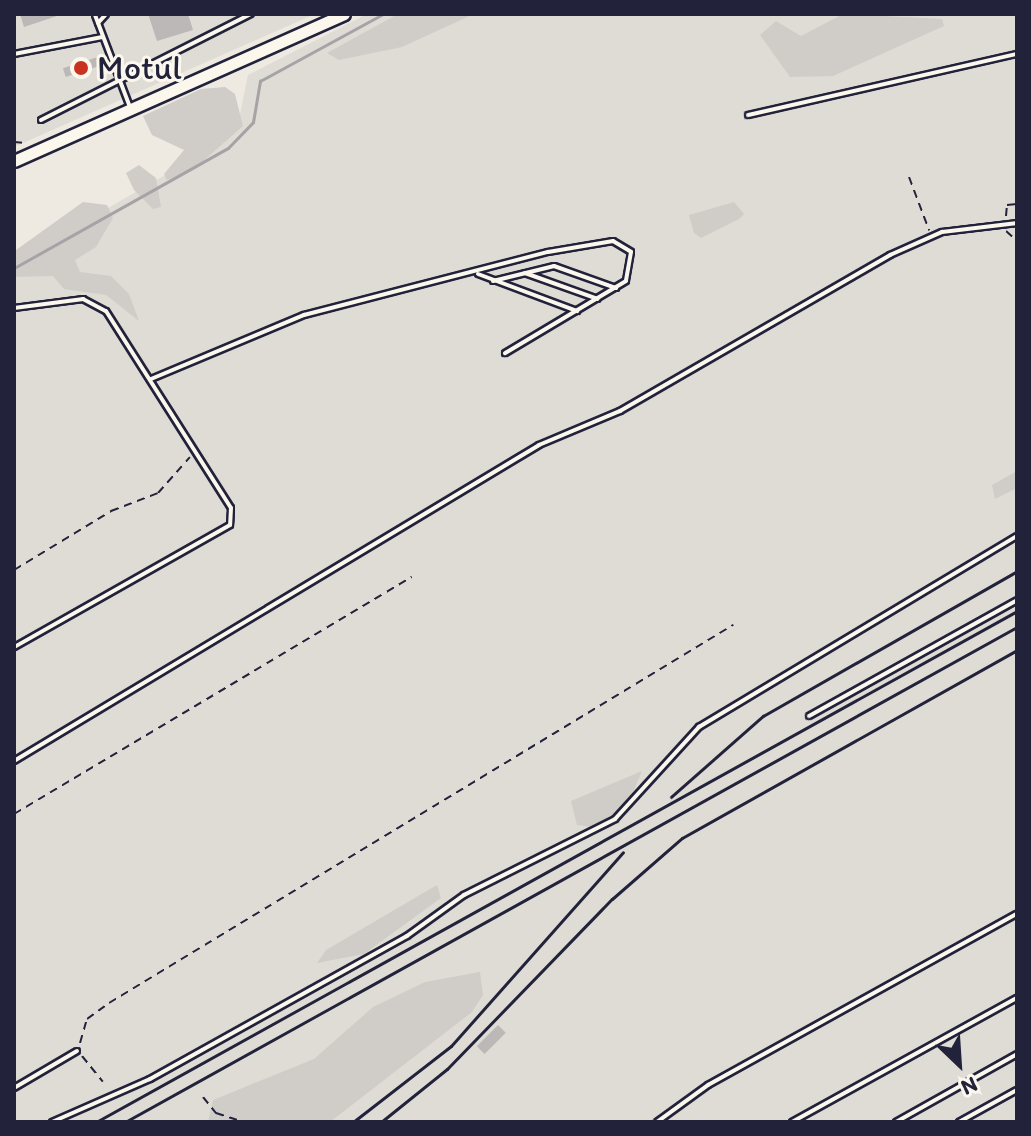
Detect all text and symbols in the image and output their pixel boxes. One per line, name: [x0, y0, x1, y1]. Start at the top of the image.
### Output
place label: Motul: [97, 48, 182, 88]
marker: Motul: [72, 59, 90, 77]
north arrow: [919, 1024, 999, 1104]
text: N: [957, 1071, 982, 1102]

